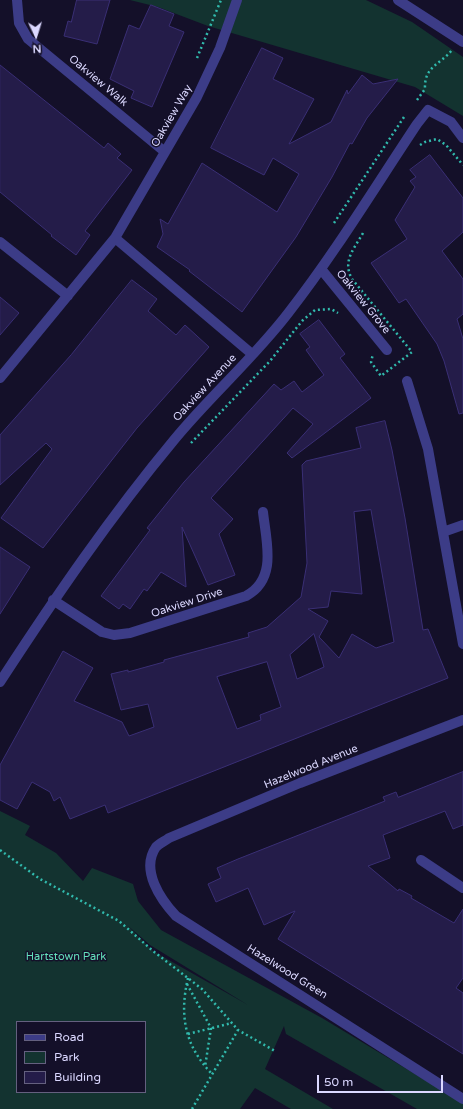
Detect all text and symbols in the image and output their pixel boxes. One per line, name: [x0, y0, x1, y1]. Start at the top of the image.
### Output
north arrow: [16, 16, 56, 56]
text: N: [32, 42, 42, 55]
street label: Oakview Walk: [66, 53, 130, 109]
street label: Oakview Way: [149, 82, 195, 150]
street label: Oakview Grove: [333, 267, 393, 337]
street label: Oakview Avenue: [171, 352, 239, 424]
street label: Oakview Drive: [150, 585, 224, 621]
street label: Hazelwood Avenue: [262, 742, 360, 792]
street label: Hazelwood Green: [244, 942, 330, 1002]
park label: Hartstown Park: [26, 950, 106, 964]
legend: [16, 1021, 146, 1093]
text: Road: [54, 1030, 84, 1044]
text: Park: [54, 1050, 80, 1064]
scale bar: [319, 1067, 445, 1093]
text: Building: [54, 1070, 101, 1084]
text: 50 m: [324, 1075, 353, 1089]

